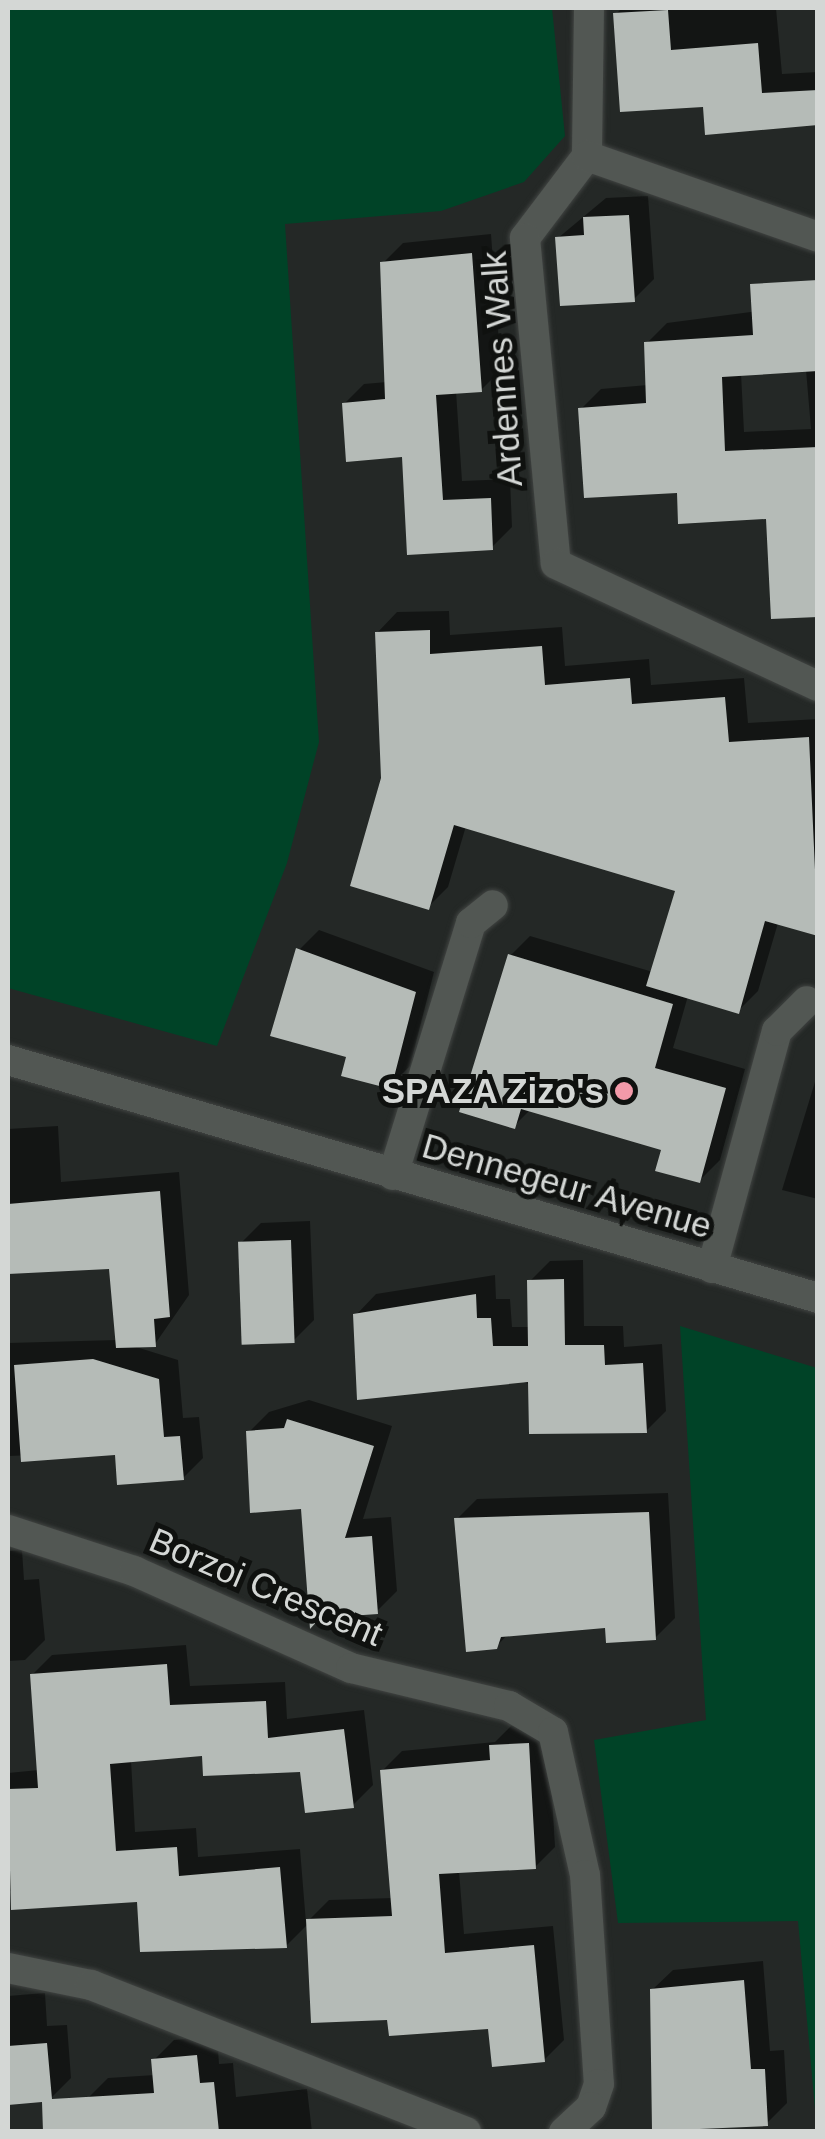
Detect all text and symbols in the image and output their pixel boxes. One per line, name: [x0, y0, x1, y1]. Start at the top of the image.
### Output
street label: Ardennes Walk: [473, 250, 531, 488]
place label: SPAZA Zizo's: [380, 1070, 604, 1112]
marker: SPAZA Zizo's: [613, 1080, 635, 1102]
street label: Dennegeur Avenue: [417, 1124, 717, 1248]
street label: Borzoi Crescent: [143, 1519, 389, 1655]

